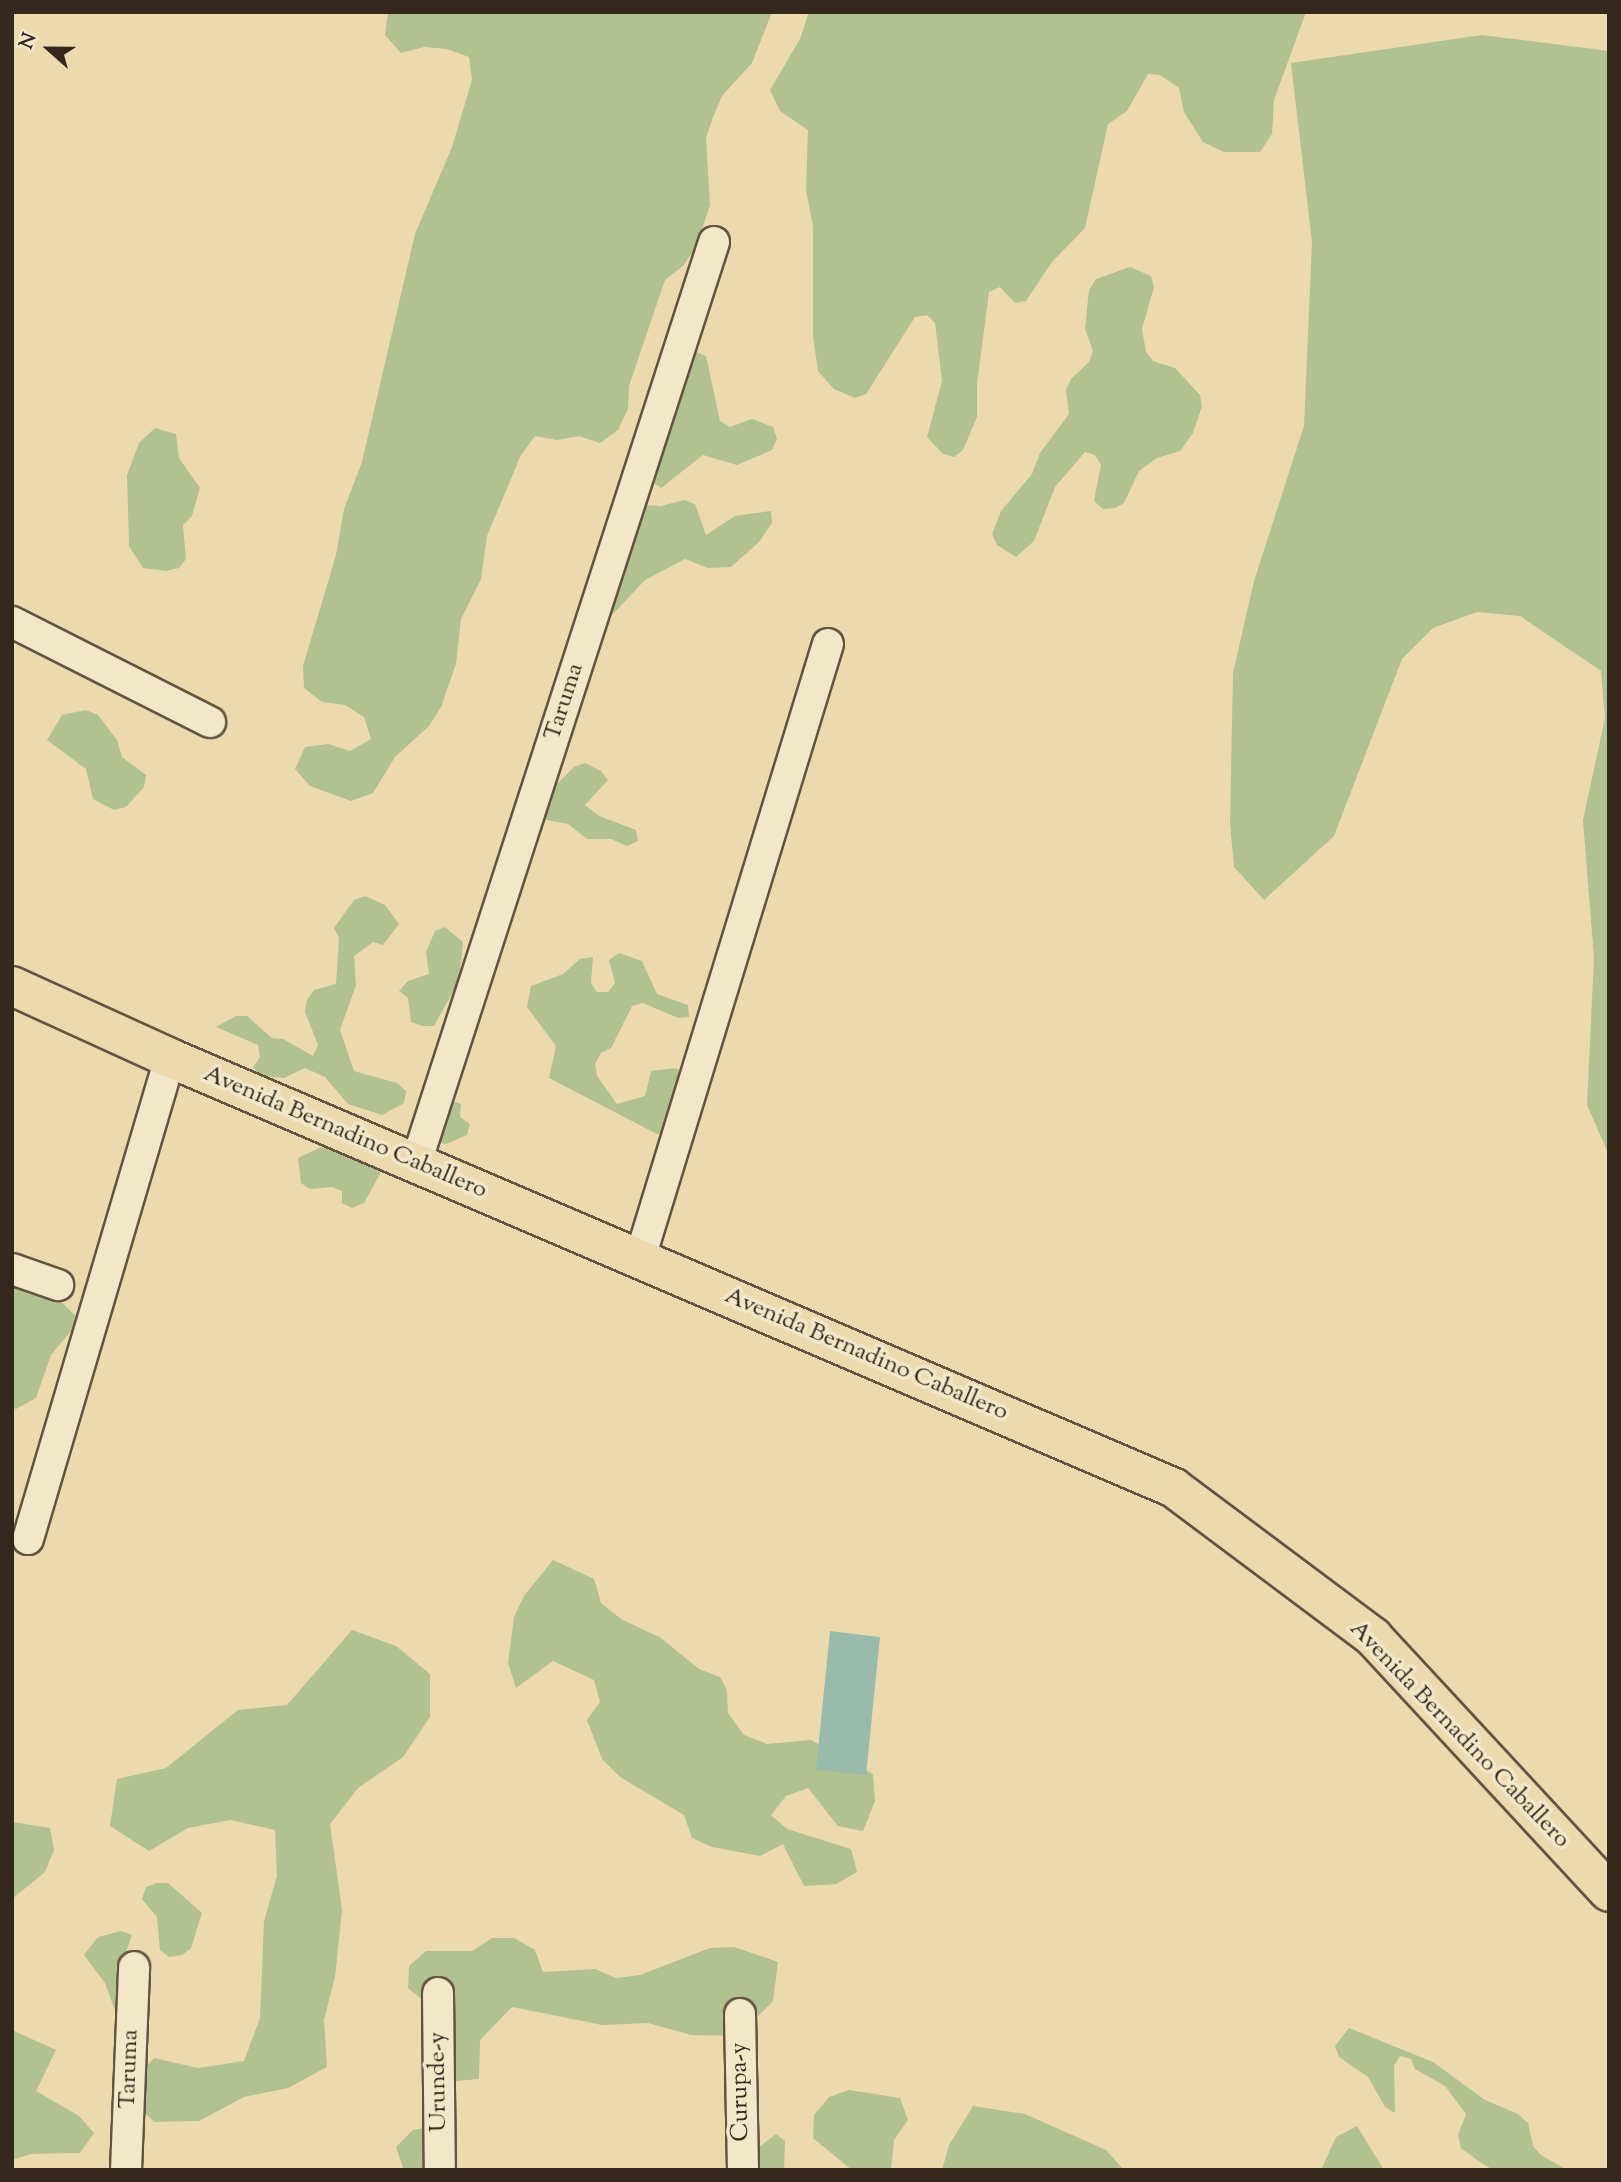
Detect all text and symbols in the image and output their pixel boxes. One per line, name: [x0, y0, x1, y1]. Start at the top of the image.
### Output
north arrow: [14, 14, 84, 84]
text: N: [14, 29, 44, 53]
street label: Taruma: [539, 660, 591, 744]
street label: Avenida Bernadino Caballero: [199, 1060, 491, 1206]
street label: Avenida Bernadino Caballero: [720, 1282, 1012, 1428]
street label: Avenida Bernadino Caballero: [1343, 1615, 1575, 1855]
street label: Taruma: [114, 2029, 146, 2109]
street label: Urunde-y: [424, 2032, 454, 2132]
street label: Curupa-y: [726, 2042, 756, 2142]

